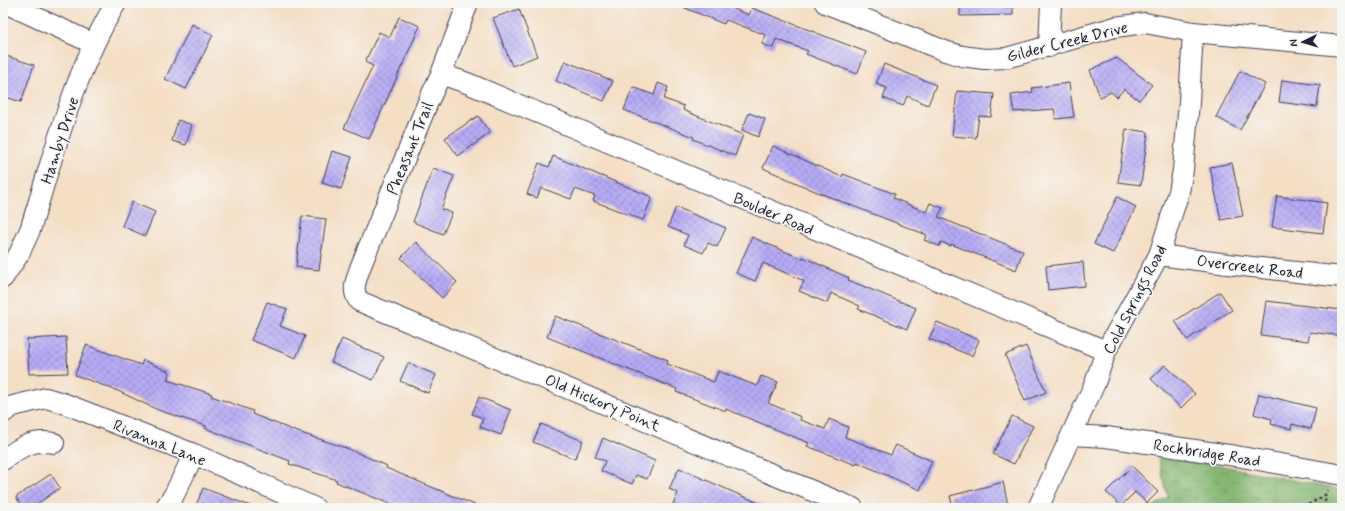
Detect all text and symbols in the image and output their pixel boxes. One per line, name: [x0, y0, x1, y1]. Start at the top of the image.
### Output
street label: Gilder Creek Drive: [1005, 17, 1130, 68]
north arrow: [1283, 22, 1323, 62]
text: N: [1287, 39, 1301, 47]
street label: Hamby Drive: [36, 94, 84, 187]
street label: Pheasant Trail: [382, 99, 439, 198]
street label: Boulder Road: [730, 188, 817, 241]
street label: Cold Springs Road: [1099, 241, 1173, 358]
street label: Overcreek Road: [1195, 251, 1304, 284]
street label: Old Hickory Point: [542, 370, 664, 437]
street label: Rivanna Lane: [110, 415, 209, 472]
street label: Rockbridge Road: [1152, 435, 1262, 472]

